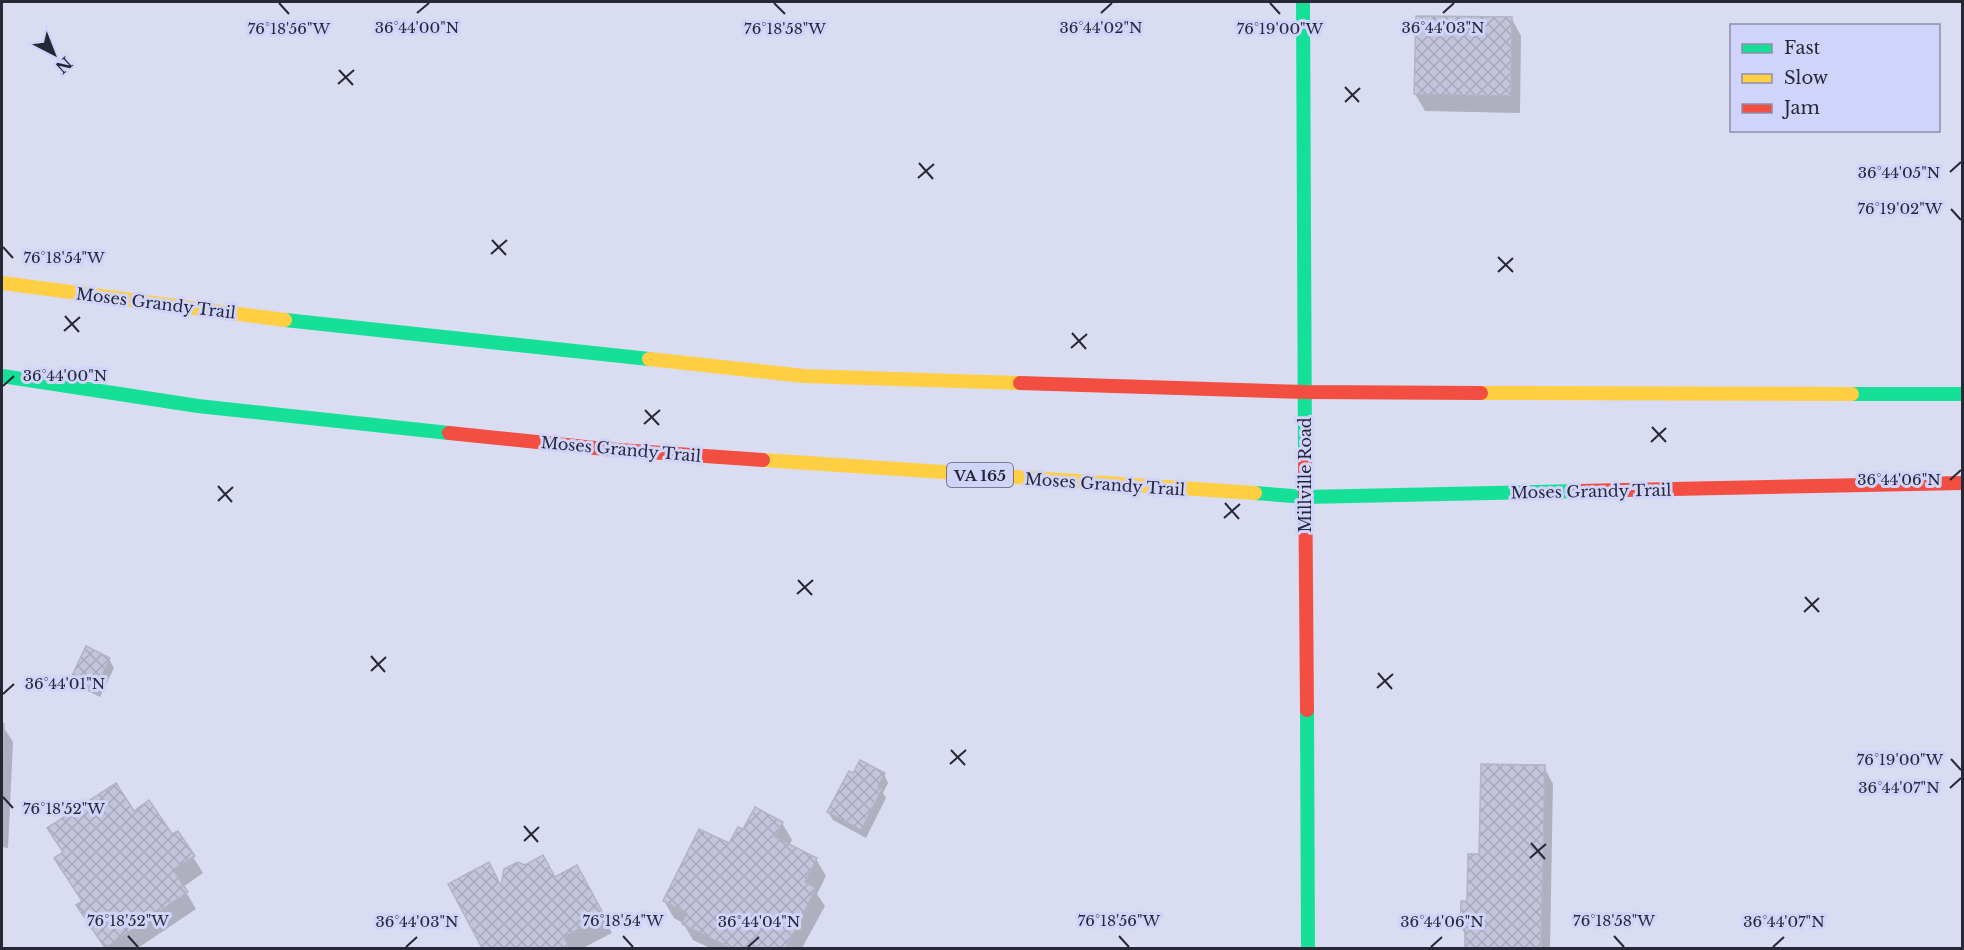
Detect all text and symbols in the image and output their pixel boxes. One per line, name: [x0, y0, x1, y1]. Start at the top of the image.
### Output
text: 36°44'00"N: [375, 18, 459, 37]
text: 36°44'02"N: [1059, 18, 1143, 37]
text: 36°44'03"N: [1401, 18, 1485, 37]
text: 76°18'56"W: [248, 19, 331, 38]
text: 76°18'58"W: [744, 19, 826, 38]
text: 76°19'00"W: [1237, 19, 1324, 38]
north arrow: [24, 24, 84, 84]
legend: [1730, 24, 1940, 132]
text: Fast: [1784, 37, 1821, 59]
text: N: [52, 53, 76, 78]
text: Slow: [1784, 67, 1829, 89]
text: Jam: [1782, 97, 1820, 119]
text: 36°44'05"N: [1858, 163, 1940, 182]
text: 76°19'02"W: [1857, 199, 1943, 218]
text: 76°18'54"W: [23, 248, 105, 267]
street label: Moses Grandy Trail: [75, 283, 237, 323]
text: 36°44'00"N: [23, 366, 107, 385]
street label: Millville Road: [1295, 417, 1315, 533]
street label: Moses Grandy Trail: [540, 432, 702, 466]
road number: VA 165: [947, 463, 1013, 487]
street label: Moses Grandy Trail: [1024, 468, 1186, 500]
text: 36°44'06"N: [1857, 470, 1941, 489]
street label: Moses Grandy Trail: [1511, 480, 1671, 502]
text: 36°44'01"N: [25, 674, 105, 693]
text: 76°19'00"W: [1857, 750, 1944, 769]
text: 36°44'07"N: [1858, 778, 1940, 797]
text: 76°18'52"W: [23, 799, 105, 818]
text: 76°18'52"W: [87, 911, 169, 930]
text: 76°18'54"W: [582, 911, 664, 930]
text: 76°18'56"W: [1078, 911, 1161, 930]
text: 76°18'58"W: [1573, 911, 1655, 930]
text: 36°44'03"N: [375, 912, 459, 931]
text: 36°44'04"N: [718, 912, 800, 931]
text: 36°44'06"N: [1400, 912, 1484, 931]
text: 36°44'07"N: [1743, 912, 1825, 931]

